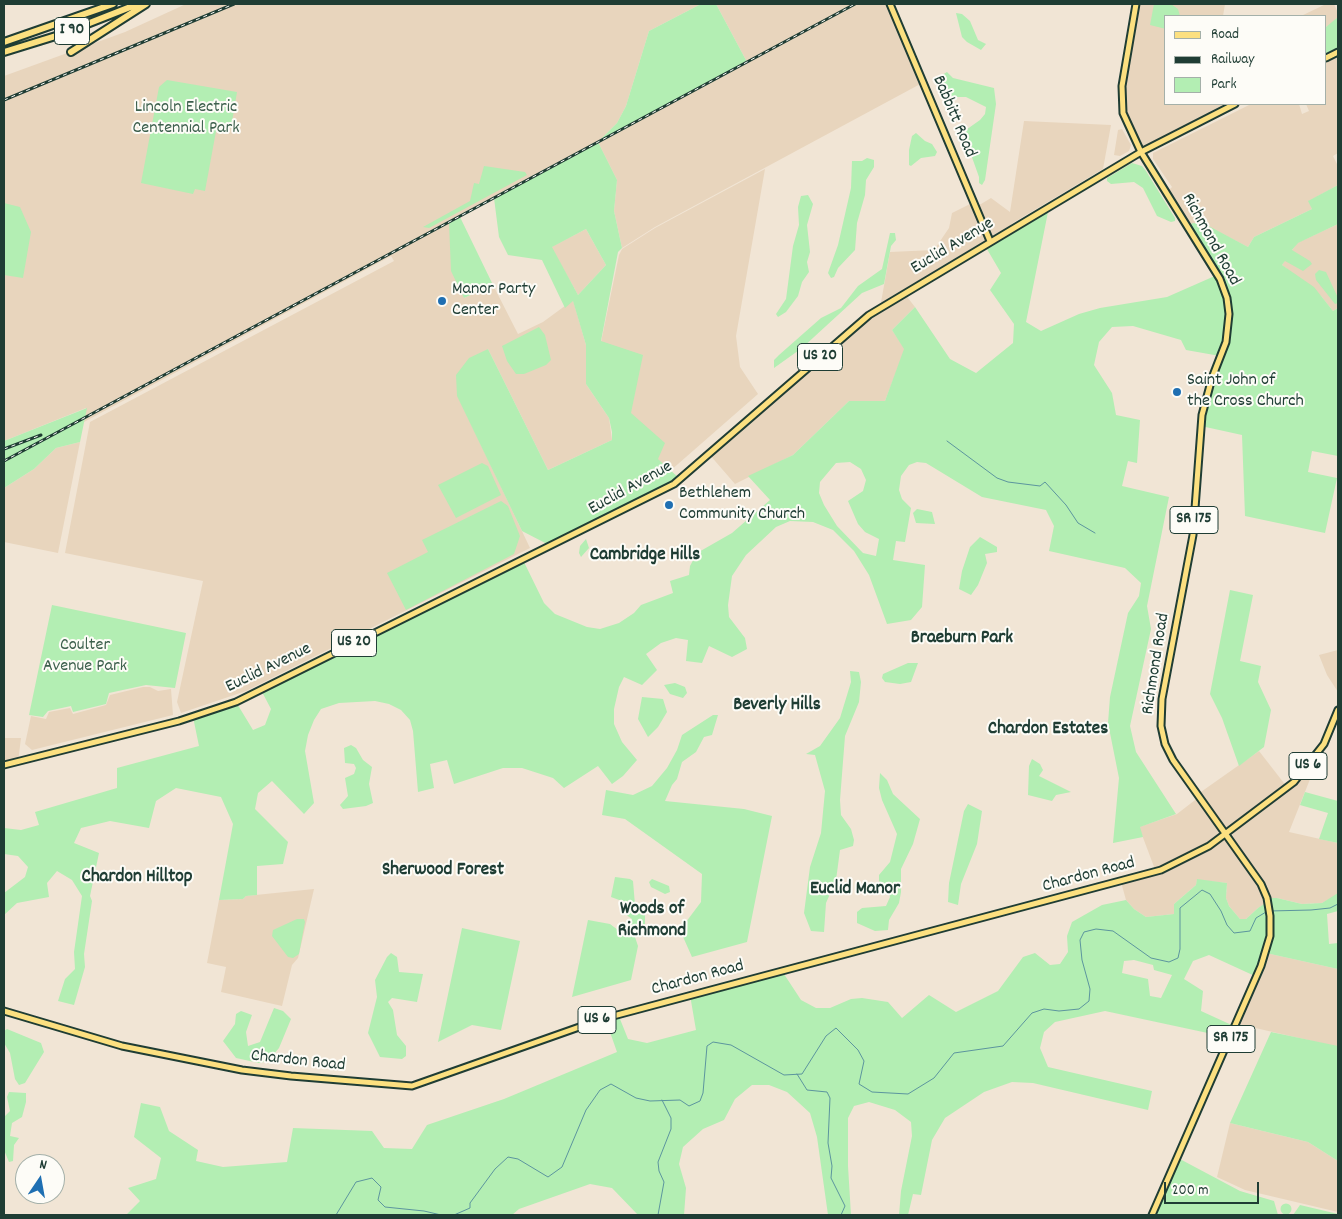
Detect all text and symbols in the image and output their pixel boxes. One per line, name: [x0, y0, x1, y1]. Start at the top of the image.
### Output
legend: [1164, 15, 1327, 105]
road number: I 90: [54, 18, 90, 44]
text: Road: [1211, 24, 1239, 46]
text: Railway: [1211, 49, 1254, 71]
street label: Babbitt Road: [926, 73, 980, 161]
text: Park: [1211, 74, 1237, 96]
park label: Lincoln Electric Centennial Park: [132, 98, 240, 140]
street label: Richmond Road: [1176, 190, 1244, 290]
street label: Euclid Avenue: [908, 214, 998, 280]
place label: Manor Party Center: [452, 280, 535, 322]
marker: Manor Party Center: [436, 295, 448, 307]
road number: US 20: [798, 344, 842, 371]
place label: Saint John of the Cross Church: [1187, 371, 1304, 414]
marker: Saint John of the Cross Church: [1171, 386, 1183, 398]
street label: Euclid Avenue: [585, 457, 677, 521]
place label: Bethlehem Community Church: [679, 484, 805, 526]
marker: Bethlehem Community Church: [663, 499, 675, 511]
road number: SR 175: [1170, 506, 1218, 534]
district label: Cambridge Hills: [590, 545, 700, 567]
street label: Richmond Road: [1138, 612, 1176, 716]
district label: Braeburn Park: [911, 628, 1013, 650]
road number: US 20: [332, 630, 376, 656]
park label: Coulter Avenue Park: [43, 636, 127, 679]
street label: Euclid Avenue: [223, 639, 315, 699]
district label: Beverly Hills: [733, 695, 821, 717]
district label: Chardon Estates: [988, 719, 1108, 741]
road number: US 6: [1289, 752, 1327, 779]
street label: Chardon Road: [1040, 853, 1138, 899]
district label: Sherwood Forest: [382, 860, 504, 882]
district label: Chardon Hilltop: [81, 867, 193, 889]
district label: Euclid Manor: [810, 879, 900, 901]
district label: Woods of Richmond: [618, 899, 686, 943]
street label: Chardon Road: [649, 956, 747, 1002]
road number: US 6: [578, 1006, 616, 1034]
road number: SR 175: [1207, 1026, 1255, 1052]
street label: Chardon Road: [250, 1046, 346, 1078]
north arrow: [15, 1154, 65, 1204]
text: N: [37, 1155, 48, 1176]
scale bar: [1167, 1172, 1262, 1204]
text: 200 m: [1172, 1180, 1209, 1202]

